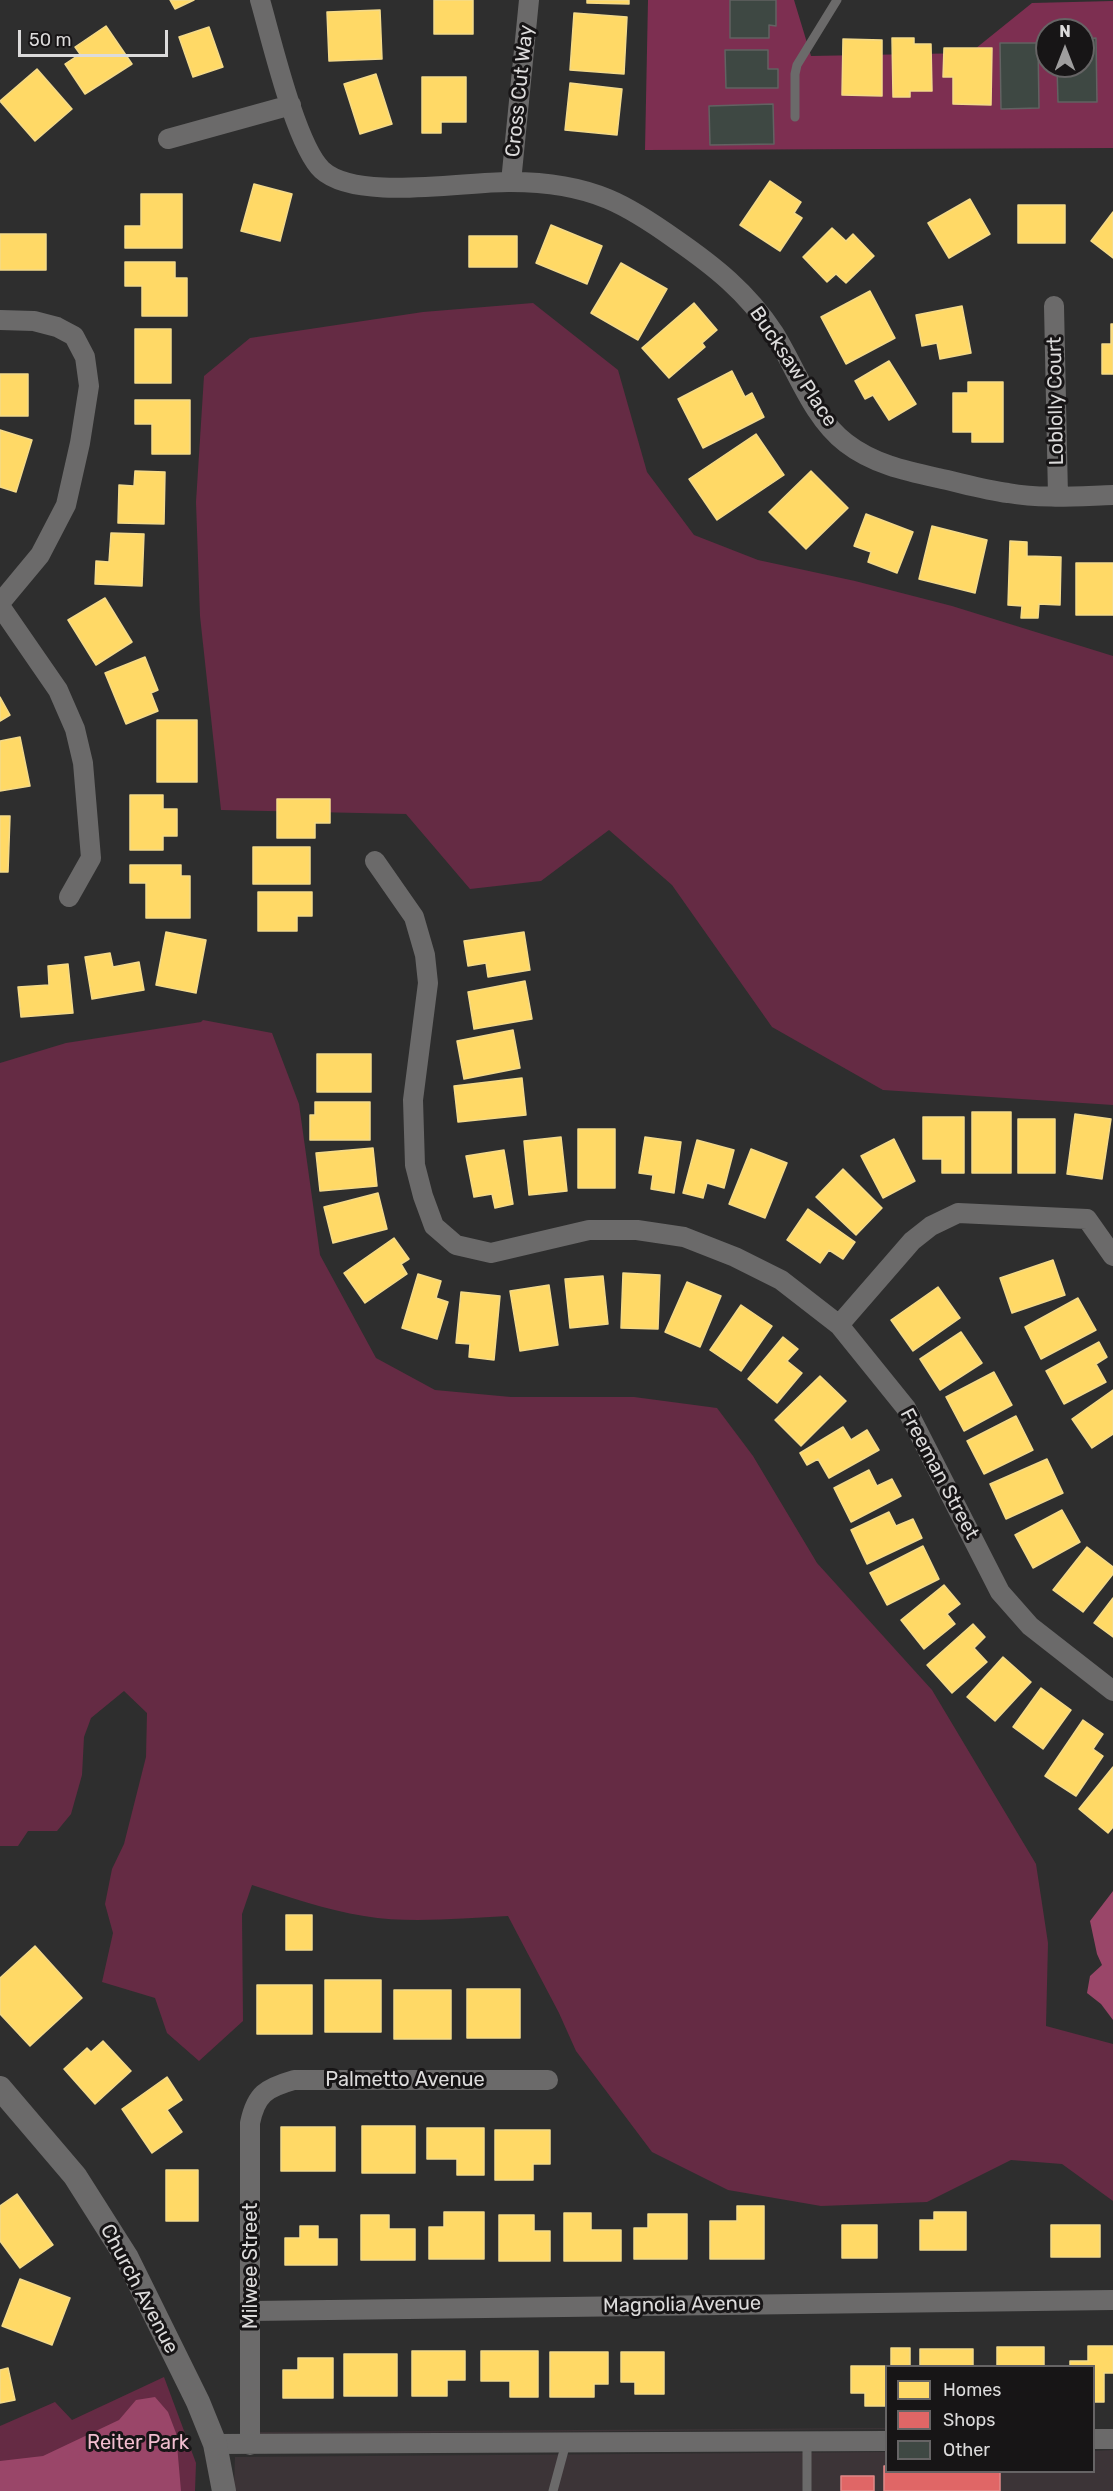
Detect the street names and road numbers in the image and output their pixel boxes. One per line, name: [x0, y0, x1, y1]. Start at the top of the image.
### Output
street label: Cross Cut Way: [501, 24, 539, 158]
street label: Bucksaw Place: [744, 302, 842, 432]
street label: Loblolly Court: [1043, 336, 1069, 466]
street label: Freeman Street: [894, 1404, 984, 1544]
street label: Palmetto Avenue: [325, 2068, 485, 2092]
street label: Milwee Street: [239, 2203, 263, 2329]
street label: Church Avenue: [95, 2220, 183, 2358]
street label: Magnolia Avenue: [603, 2292, 761, 2318]

